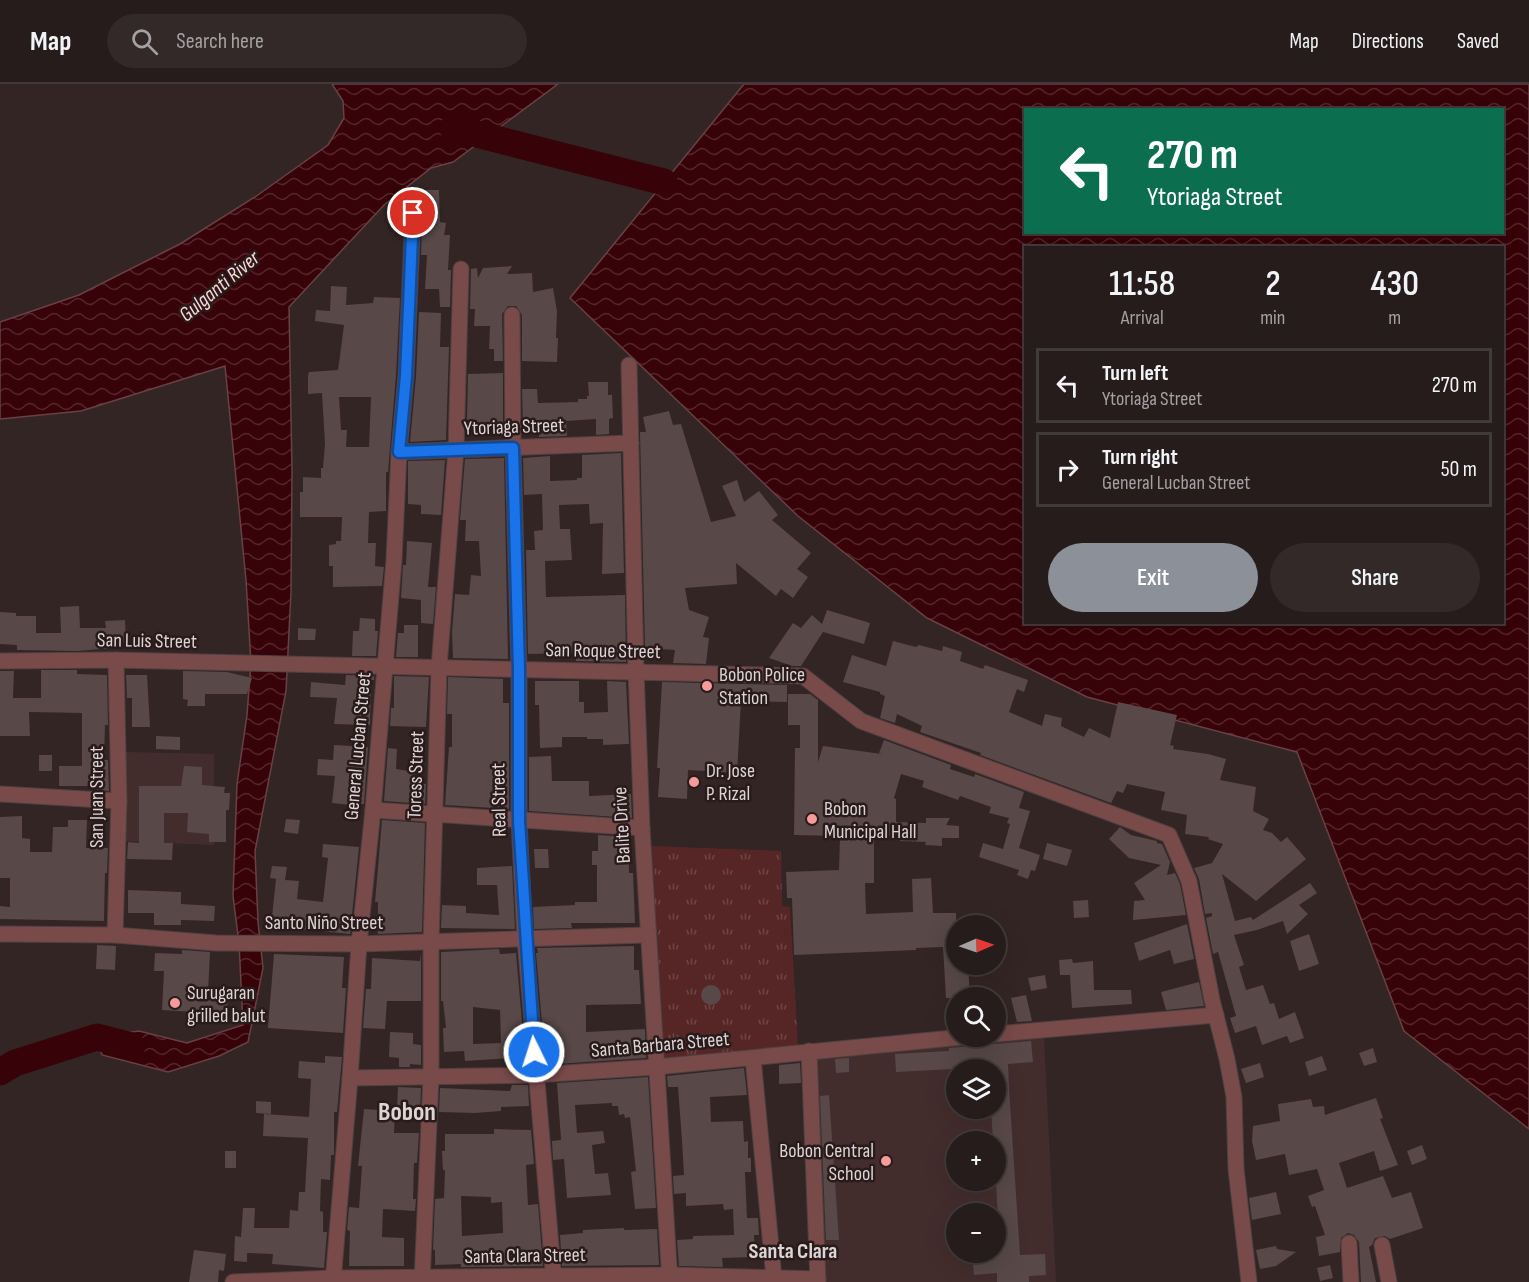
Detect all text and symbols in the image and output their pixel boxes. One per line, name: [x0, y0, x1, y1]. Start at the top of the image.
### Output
search box: [107, 14, 527, 68]
text: Map: [30, 25, 71, 58]
icon: search: [128, 25, 161, 58]
text: Search here: [176, 28, 264, 55]
text: Map: [1289, 29, 1319, 54]
text: Directions: [1352, 29, 1424, 54]
text: Saved: [1457, 29, 1499, 54]
text: 270 m: [1147, 130, 1238, 181]
icon: left: [1048, 132, 1126, 210]
text: Ytoriaga Street: [1147, 181, 1282, 213]
pin: [387, 187, 438, 238]
icon: arrive: [396, 196, 429, 229]
water label: Gulganti River: [174, 245, 265, 327]
text: 11:58: [1109, 263, 1175, 306]
text: 2: [1265, 263, 1281, 306]
text: 430: [1370, 263, 1419, 306]
text: Arrival: [1121, 306, 1164, 330]
text: min: [1260, 306, 1285, 330]
text: m: [1388, 306, 1401, 330]
text: Turn left: [1102, 360, 1168, 387]
icon: left: [1051, 369, 1084, 402]
text: 270 m: [1432, 372, 1477, 399]
text: Ytoriaga Street: [1102, 387, 1202, 411]
street label: Ytoriaga Street: [463, 413, 565, 441]
text: Turn right: [1102, 444, 1178, 471]
icon: right: [1051, 453, 1084, 486]
text: 50 m: [1441, 456, 1477, 483]
text: General Lucban Street: [1102, 471, 1250, 495]
button: Exit: [1048, 543, 1258, 612]
button: Share: [1270, 543, 1480, 612]
street label: San Luis Street: [97, 628, 197, 654]
street label: San Roque Street: [545, 638, 661, 664]
place label: Bobon Police Station: [719, 663, 805, 710]
street label: General Lucban Street: [340, 671, 376, 821]
marker: Bobon Police Station: [700, 679, 714, 693]
street label: Toress Street: [402, 731, 430, 819]
street label: San Juan Street: [85, 746, 109, 848]
place label: Dr. Jose P. Rizal: [706, 759, 755, 806]
street label: Real Street: [486, 763, 512, 837]
marker: Dr. Jose P. Rizal: [687, 775, 701, 789]
street label: Balite Drive: [608, 786, 636, 864]
place label: Bobon Municipal Hall: [824, 797, 916, 844]
marker: Bobon Municipal Hall: [805, 812, 819, 826]
street label: Santo Niño Street: [265, 911, 383, 935]
north arrow: [946, 915, 1006, 975]
map controls: [946, 915, 1006, 1263]
place label: Surugaran grilled balut: [187, 981, 266, 1028]
button: search: [946, 987, 1006, 1047]
marker: Surugaran grilled balut: [168, 996, 182, 1010]
position arrow: [502, 1020, 566, 1084]
street label: Santa Barbara Street: [590, 1027, 730, 1063]
button: layers: [946, 1059, 1006, 1119]
district label: Bobon: [378, 1097, 436, 1128]
button: +: [946, 1131, 1006, 1191]
place label: Bobon Central School: [779, 1139, 874, 1186]
marker: Bobon Central School: [879, 1154, 893, 1168]
button: −: [946, 1203, 1006, 1263]
district label: Santa Clara: [749, 1238, 837, 1265]
street label: Santa Clara Street: [464, 1243, 586, 1269]

